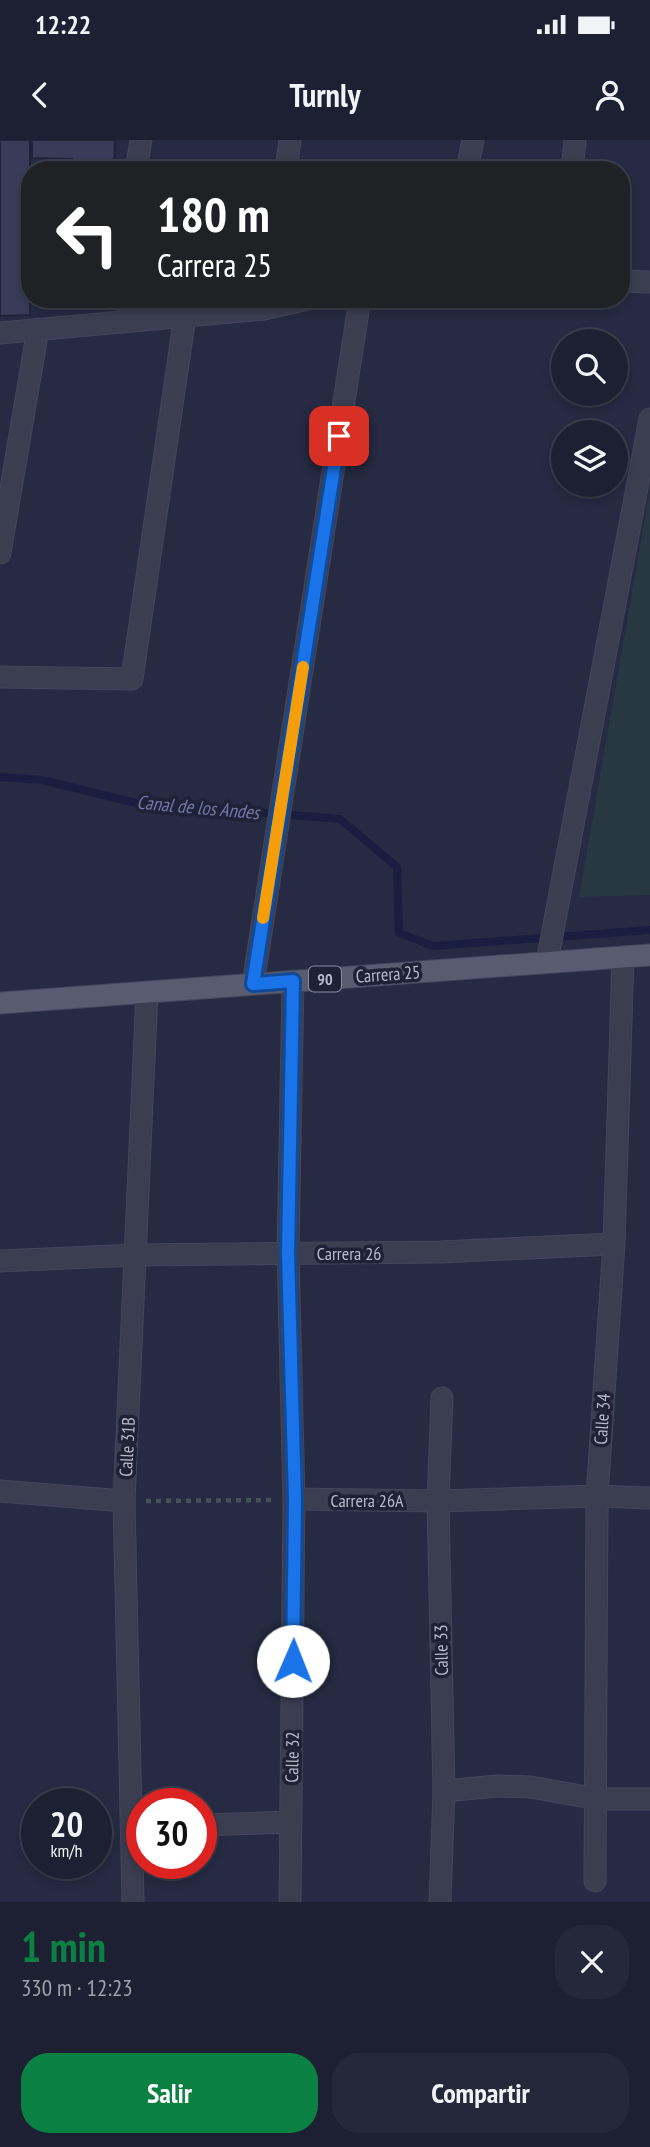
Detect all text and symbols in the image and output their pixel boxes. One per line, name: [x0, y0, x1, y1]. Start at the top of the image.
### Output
text: 12:22: [35, 8, 91, 41]
text: Turnly: [289, 74, 361, 116]
icon: back: [21, 76, 59, 114]
icon: person: [591, 76, 629, 114]
text: 180 m: [157, 182, 270, 246]
icon: left: [42, 189, 133, 280]
text: Carrera 25: [157, 244, 272, 286]
map controls: [551, 329, 628, 497]
button: search: [551, 329, 628, 406]
pin: [309, 406, 369, 466]
icon: arrive: [320, 417, 358, 455]
button: layers: [551, 420, 628, 497]
water label: Canal de los Andes: [136, 790, 262, 824]
street label: Carrera 25: [355, 960, 421, 988]
road number: 90: [309, 966, 341, 992]
street label: Carrera 26: [317, 1242, 381, 1265]
street label: Calle 34: [589, 1393, 615, 1445]
street label: Calle 31B: [114, 1417, 140, 1477]
street label: Carrera 26A: [330, 1489, 404, 1512]
position arrow: [256, 1624, 330, 1698]
street label: Calle 33: [429, 1624, 453, 1676]
street label: Calle 32: [280, 1731, 304, 1783]
speed limit sign: 30: [126, 1788, 217, 1879]
text: 20: [50, 1801, 83, 1847]
text: km/h: [51, 1839, 82, 1862]
text: 1 min: [21, 1919, 106, 1974]
button: close: [555, 1925, 629, 1999]
text: 330 m · 12:23: [21, 1973, 133, 2002]
button: Salir: [21, 2053, 318, 2133]
button: Compartir: [332, 2053, 629, 2133]

